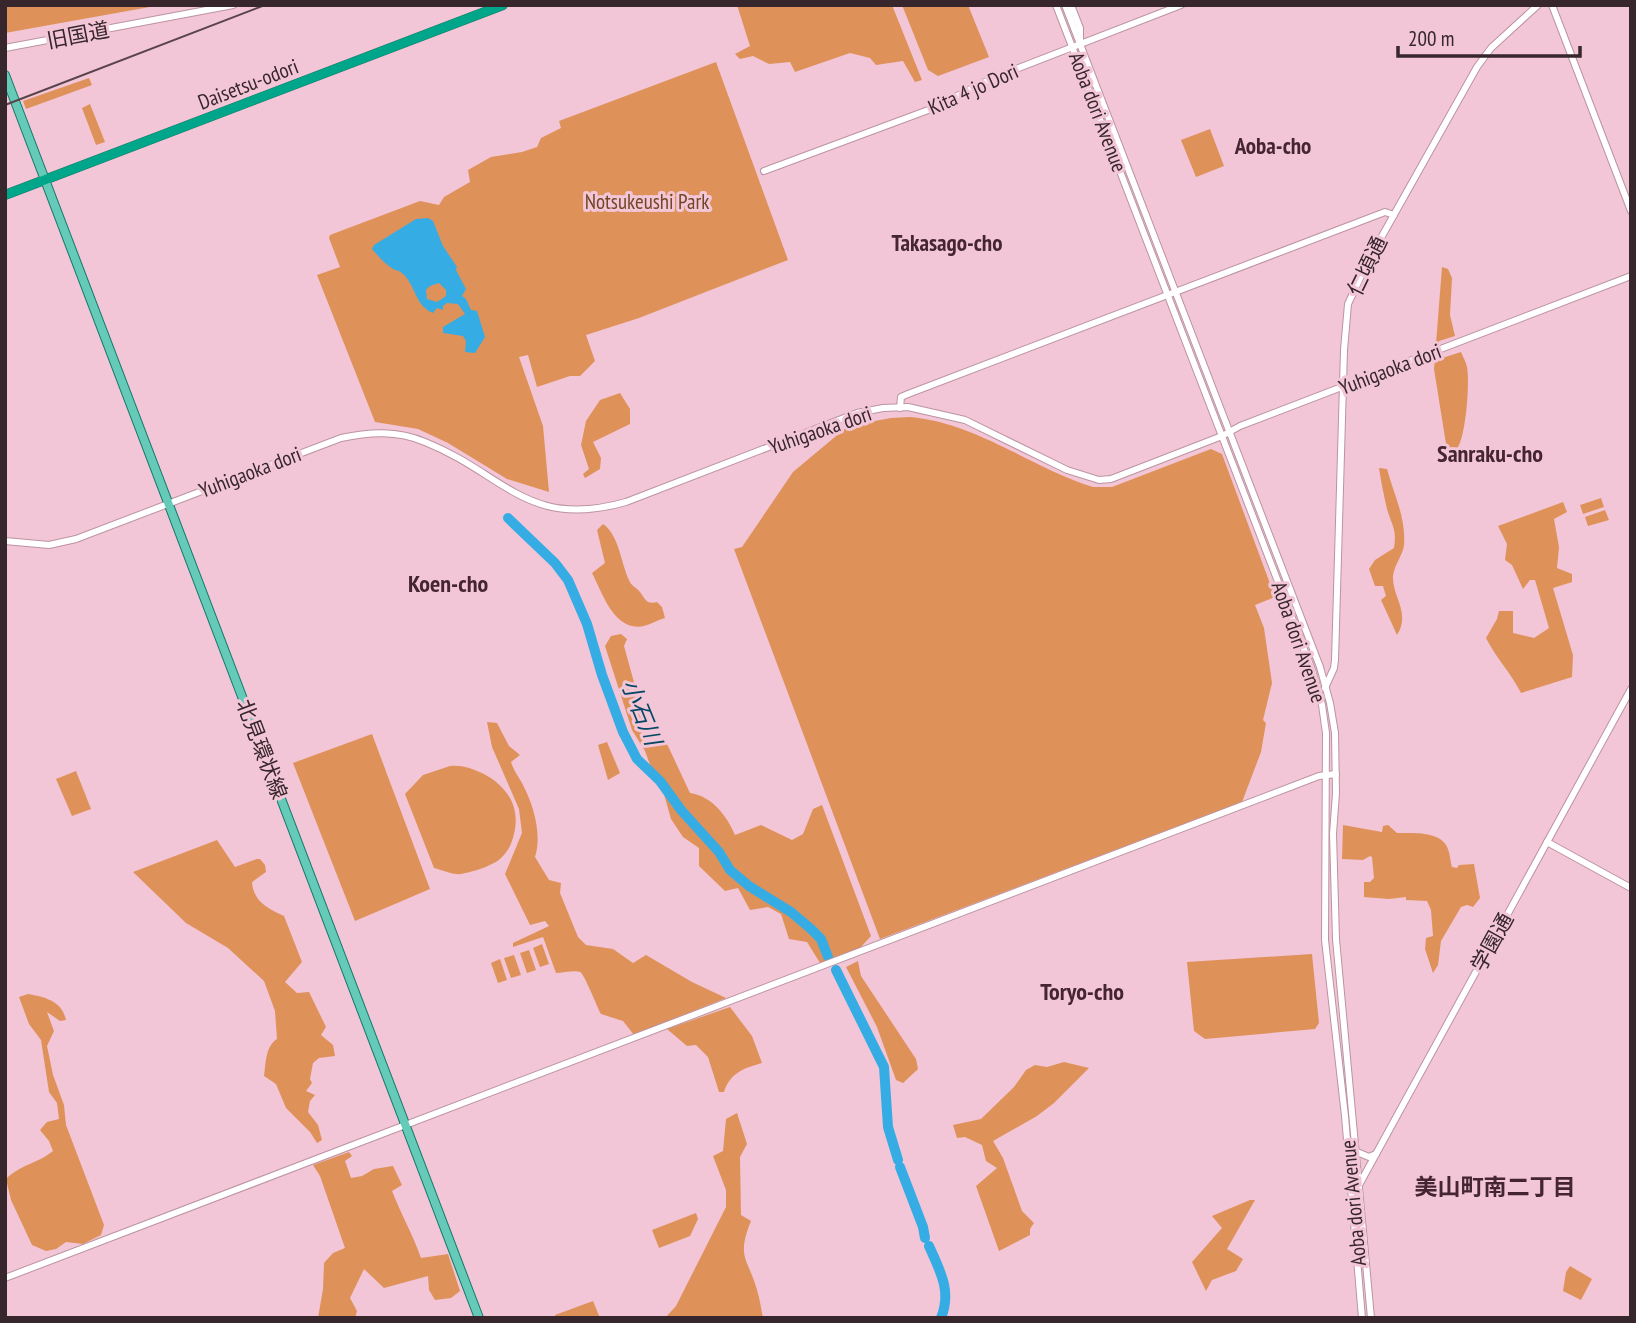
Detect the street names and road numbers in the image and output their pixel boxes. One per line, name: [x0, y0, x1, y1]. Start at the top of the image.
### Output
street label: 旧国道: [45, 16, 111, 54]
street label: Aoba dori Avenue: [1063, 48, 1133, 176]
street label: Daisetsu-odori: [194, 53, 302, 115]
street label: Kita 4 jo Dori: [924, 57, 1022, 121]
street label: 仁頃通: [1341, 232, 1393, 300]
street label: Yuhigaoka dori: [1335, 337, 1445, 401]
street label: Yuhigaoka dori: [765, 400, 875, 460]
street label: Yuhigaoka dori: [195, 440, 305, 504]
street label: Aoba dori Avenue: [1266, 578, 1332, 706]
street label: 北見環状線: [231, 695, 293, 803]
street label: 学園通: [1465, 908, 1519, 976]
street label: Aoba dori Avenue: [1334, 1139, 1372, 1267]

